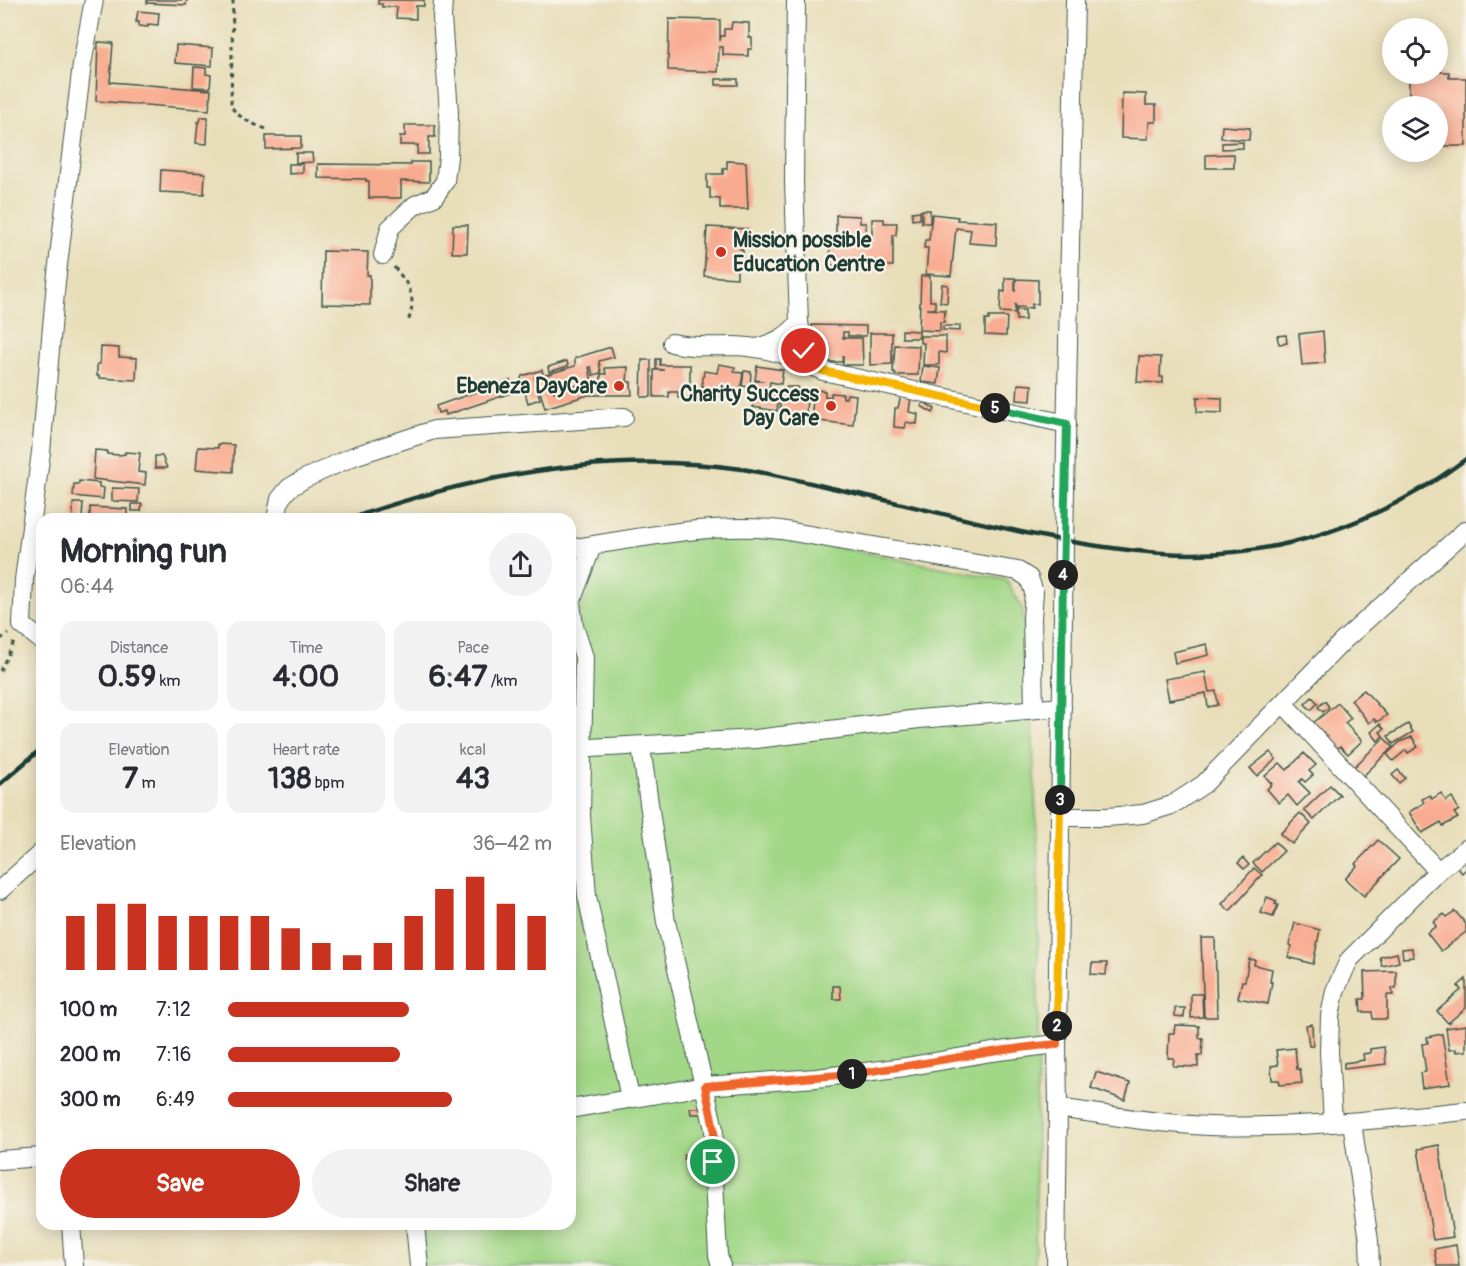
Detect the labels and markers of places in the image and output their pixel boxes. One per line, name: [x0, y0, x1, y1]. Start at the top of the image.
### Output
place label: Mission possible Education Centre: [733, 227, 885, 278]
marker: Mission possible Education Centre: [714, 245, 728, 259]
pin: [778, 325, 829, 376]
place label: Ebeneza DayCare: [456, 373, 608, 400]
marker: Ebeneza DayCare: [612, 379, 626, 393]
place label: Charity Success Day Care: [680, 381, 820, 432]
pin: 5: [980, 393, 1010, 423]
marker: Charity Success Day Care: [824, 399, 838, 413]
pin: 4: [1048, 560, 1078, 590]
pin: 3: [1045, 785, 1075, 815]
pin: 2: [1042, 1011, 1072, 1041]
pin: 1: [837, 1059, 867, 1089]
pin: [687, 1136, 738, 1187]

